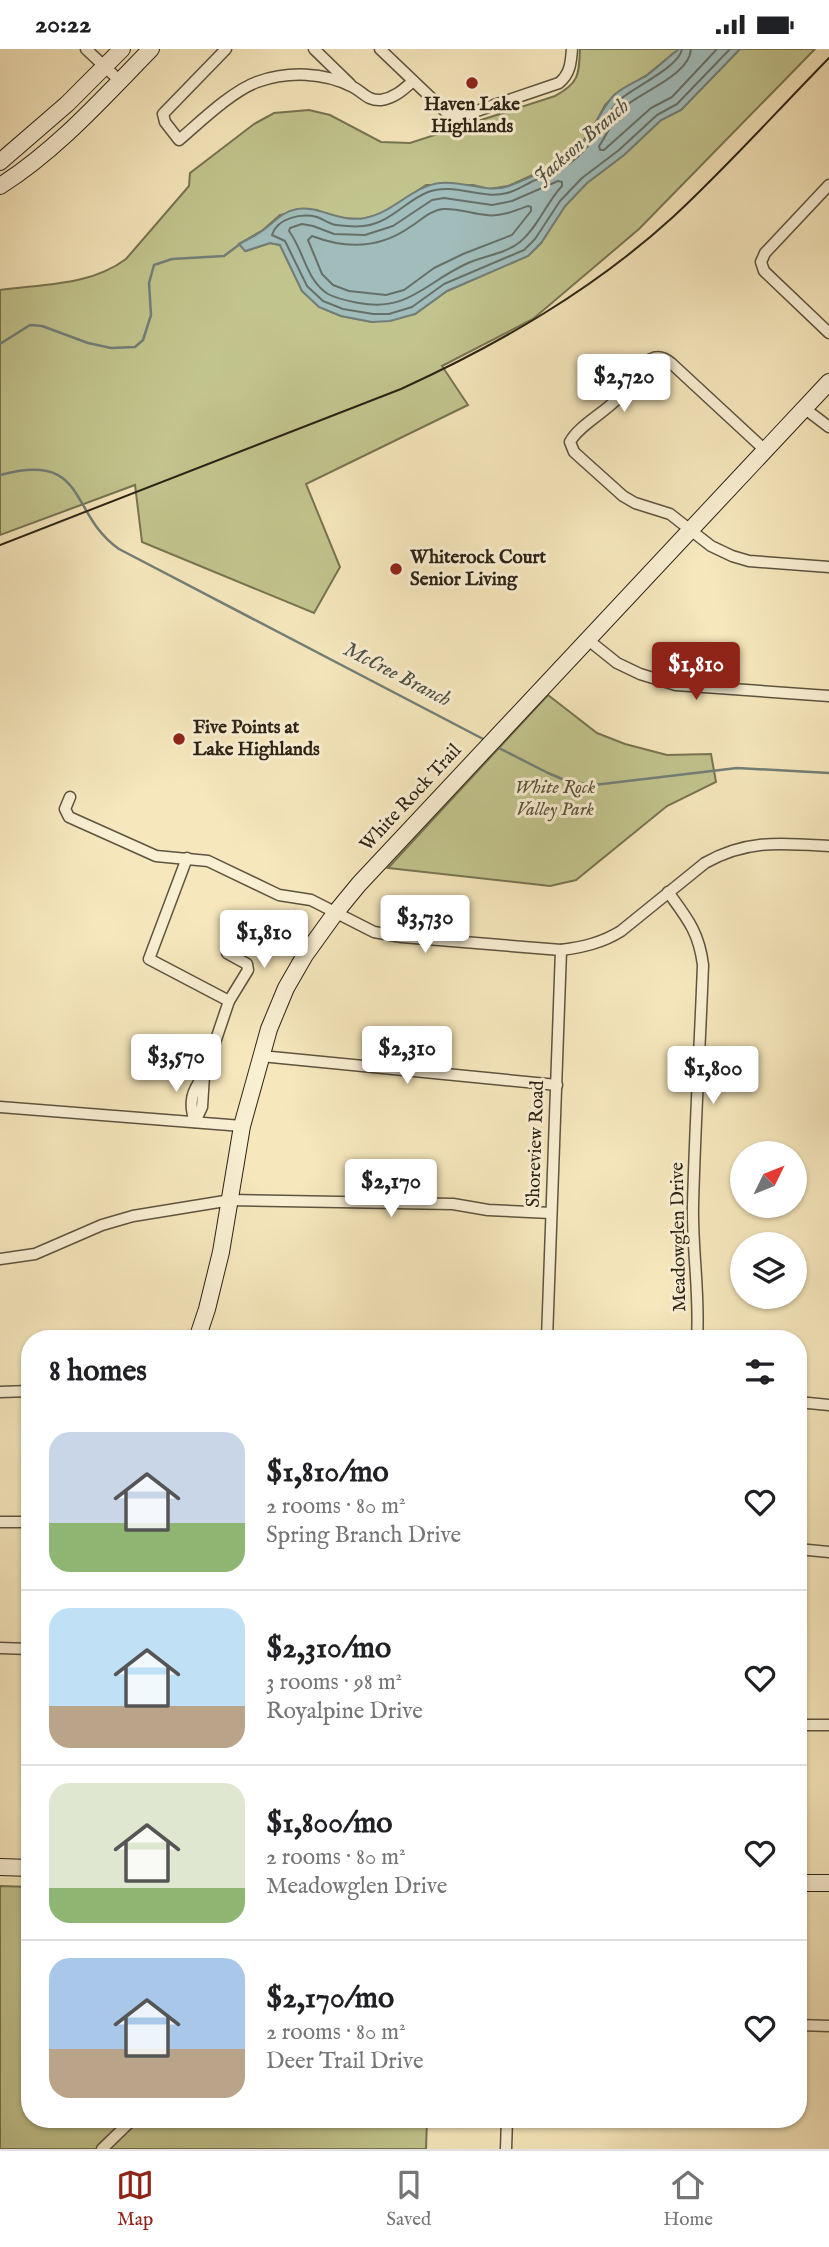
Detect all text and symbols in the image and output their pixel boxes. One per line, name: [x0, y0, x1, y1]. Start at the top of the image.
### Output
text: 20:22: [35, 8, 91, 41]
marker: Haven Lake Highlands: [464, 75, 480, 91]
place label: Haven Lake Highlands: [424, 93, 520, 139]
water label: Jackson Branch: [529, 93, 635, 191]
pin: $2,720: [567, 355, 681, 414]
text: $2,720: [593, 362, 655, 391]
place label: Whiterock Court Senior Living: [409, 546, 547, 592]
marker: Whiterock Court Senior Living: [388, 561, 404, 577]
water label: McCree Branch: [339, 636, 456, 714]
pin: $1,810: [639, 643, 753, 702]
text: $1,810: [668, 650, 724, 679]
place label: Five Points at Lake Highlands: [193, 716, 320, 762]
marker: Five Points at Lake Highlands: [171, 731, 187, 747]
street label: White Rock Trail: [355, 739, 468, 857]
park label: White Rock Valley Park: [515, 776, 596, 822]
pin: $3,730: [368, 895, 482, 955]
text: $3,730: [397, 903, 453, 932]
pin: $1,810: [207, 911, 321, 970]
text: $1,810: [236, 918, 292, 947]
pin: $2,310: [350, 1027, 464, 1086]
text: $2,310: [378, 1034, 436, 1063]
pin: $3,570: [119, 1035, 233, 1094]
text: $3,570: [147, 1042, 205, 1071]
pin: $1,800: [656, 1047, 770, 1106]
text: $1,800: [683, 1054, 743, 1083]
street label: Shoreview Road: [522, 1079, 550, 1208]
north arrow: [730, 1141, 807, 1218]
map controls: [730, 1141, 807, 1309]
pin: $2,170: [334, 1159, 448, 1219]
street label: Meadowglen Drive: [666, 1162, 692, 1312]
text: $2,170: [361, 1167, 421, 1196]
button: layers: [730, 1232, 807, 1309]
text: 8 homes: [49, 1353, 147, 1391]
icon: filters: [741, 1353, 779, 1391]
text: $1,810/mo: [266, 1454, 389, 1492]
icon: home: [105, 1460, 189, 1544]
icon: heart: [741, 1483, 779, 1521]
text: 2 rooms · 80 m²: [266, 1492, 406, 1521]
text: Spring Branch Drive: [266, 1521, 461, 1550]
text: $2,310/mo: [266, 1630, 391, 1668]
icon: home: [105, 1636, 189, 1720]
icon: heart: [741, 1659, 779, 1697]
text: 3 rooms · 98 m²: [266, 1668, 402, 1697]
text: Royalpine Drive: [266, 1697, 423, 1726]
text: $1,800/mo: [266, 1805, 392, 1843]
icon: home: [105, 1811, 189, 1895]
icon: heart: [741, 1834, 779, 1872]
text: 2 rooms · 80 m²: [266, 1843, 406, 1872]
text: Meadowglen Drive: [266, 1872, 447, 1901]
text: $2,170/mo: [266, 1980, 394, 2018]
icon: home: [105, 1986, 189, 2070]
icon: heart: [741, 2009, 779, 2047]
text: 2 rooms · 80 m²: [266, 2018, 406, 2047]
text: Deer Trail Drive: [266, 2047, 423, 2076]
tab: Map: [116, 2166, 154, 2232]
tab: Saved: [386, 2166, 431, 2232]
tab: Home: [663, 2166, 713, 2232]

